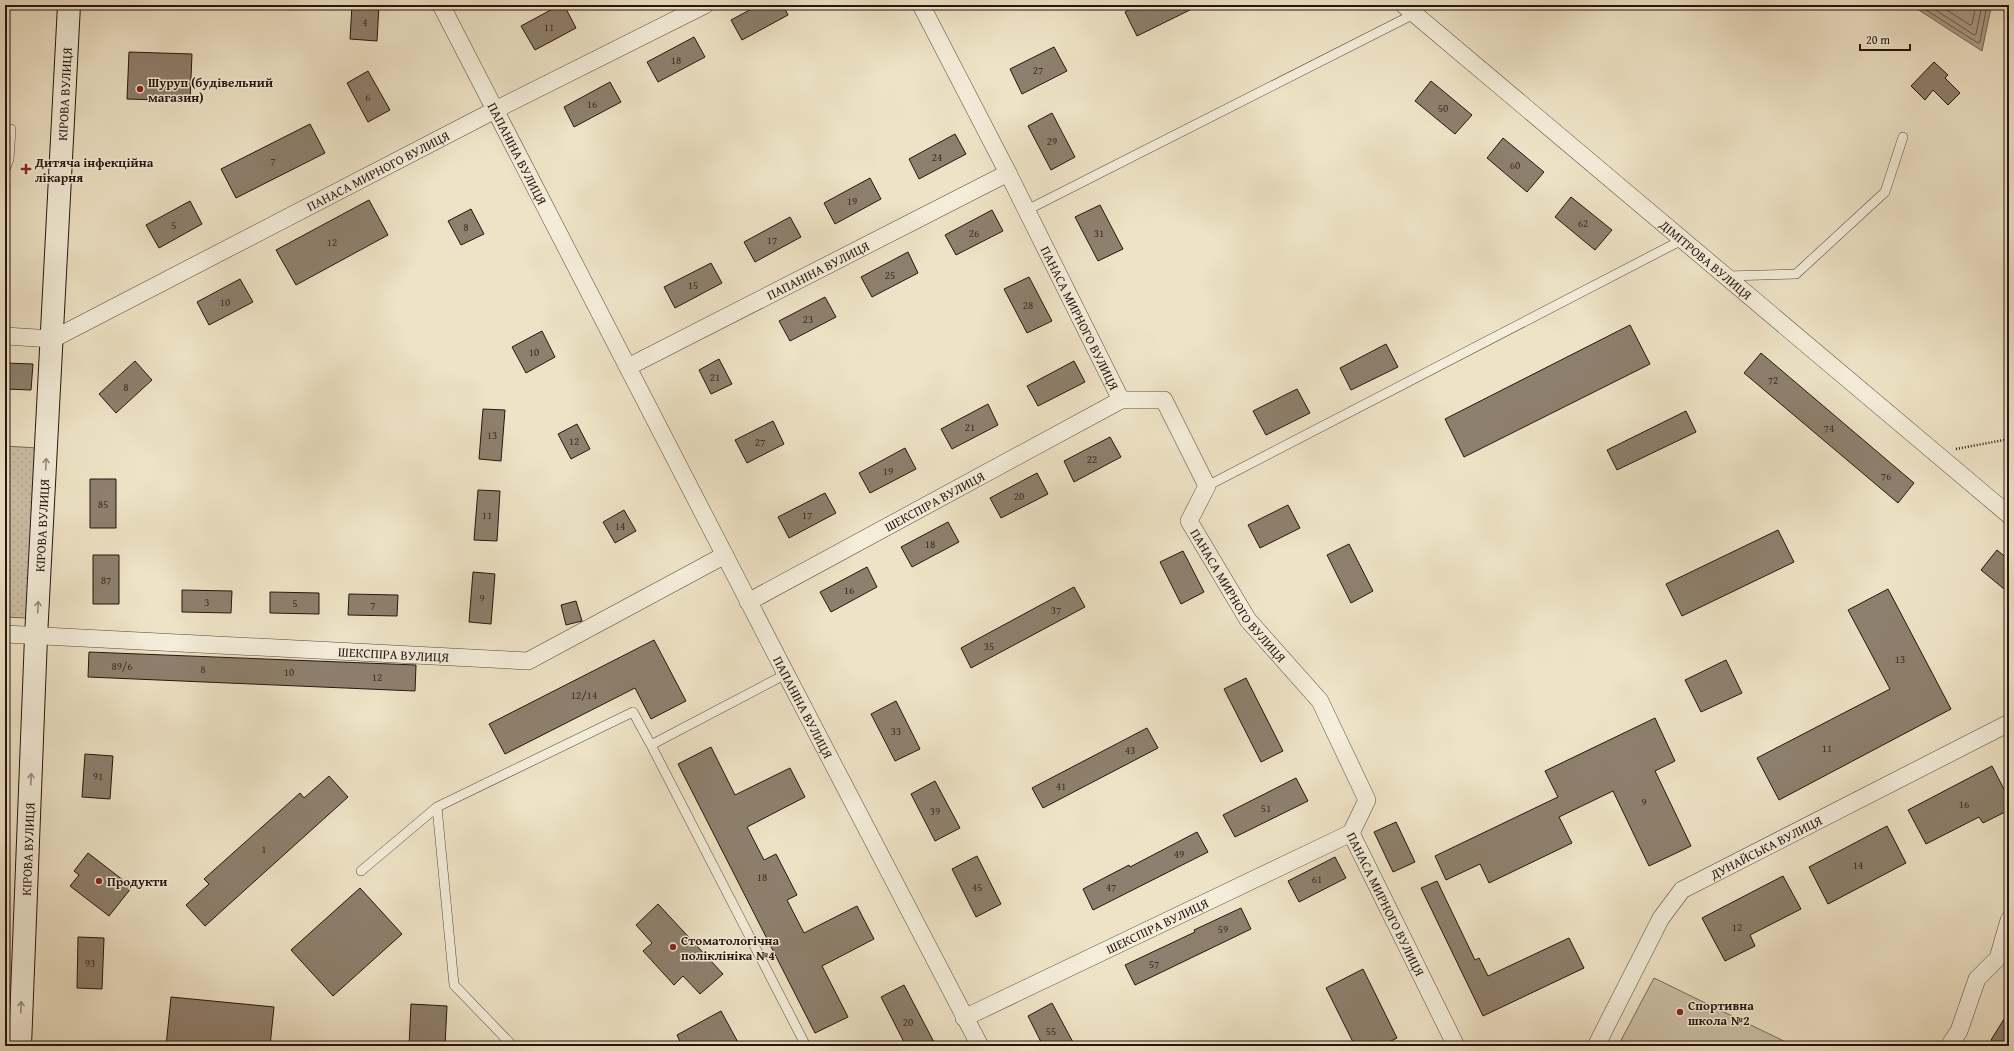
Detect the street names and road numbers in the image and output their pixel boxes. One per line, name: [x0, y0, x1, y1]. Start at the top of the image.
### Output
street label: КІРОВА ВУЛИЦЯ: [53, 47, 77, 141]
street label: ПАПАНІНА ВУЛИЦЯ: [483, 99, 552, 209]
street label: ПАНАСА МИРНОГО ВУЛИЦЯ: [303, 126, 453, 216]
street label: ДІМІТРОВА ВУЛИЦЯ: [1655, 215, 1756, 305]
street label: ПАПАНІНА ВУЛИЦЯ: [763, 236, 873, 305]
street label: ПАНАСА МИРНОГО ВУЛИЦЯ: [1036, 243, 1124, 394]
street label: ШЕКСПІРА ВУЛИЦЯ: [881, 467, 988, 536]
street label: КІРОВА ВУЛИЦЯ: [30, 478, 54, 573]
street label: ПАНАСА МИРНОГО ВУЛИЦЯ: [1186, 525, 1290, 667]
street label: ШЕКСПІРА ВУЛИЦЯ: [338, 642, 450, 667]
street label: ПАПАНІНА ВУЛИЦЯ: [768, 653, 838, 762]
street label: КІРОВА ВУЛИЦЯ: [17, 802, 40, 896]
street label: ДУНАЙСЬКА ВУЛИЦЯ: [1706, 811, 1826, 884]
street label: ПАНАСА МИРНОГО ВУЛИЦЯ: [1342, 829, 1429, 980]
street label: ШЕКСПІРА ВУЛИЦЯ: [1103, 893, 1212, 959]

